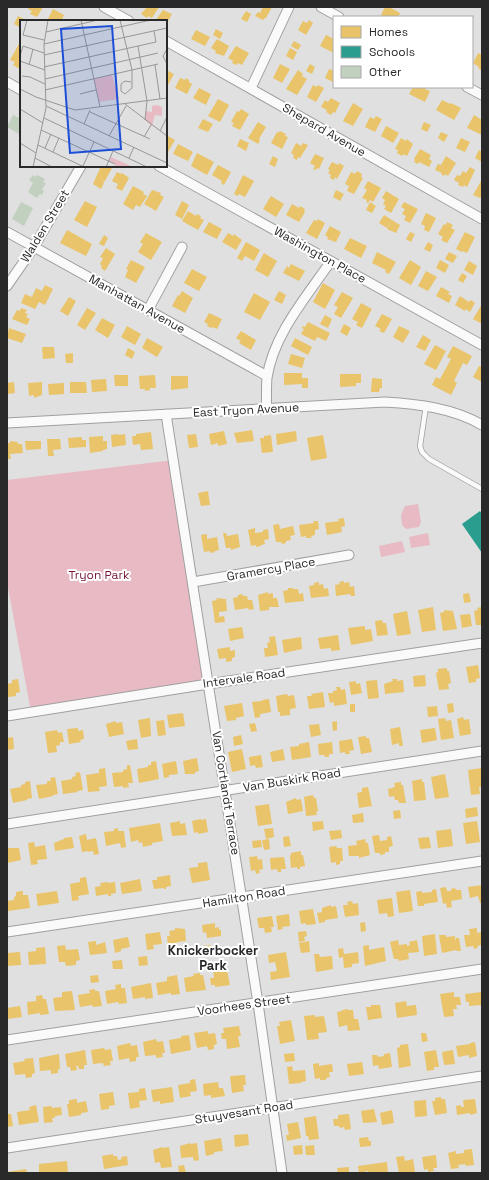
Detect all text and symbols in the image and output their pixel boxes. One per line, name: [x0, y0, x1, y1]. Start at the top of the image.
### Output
legend: [333, 16, 473, 88]
inset map: [20, 20, 167, 167]
text: Homes: [369, 24, 408, 40]
text: Schools: [369, 44, 415, 60]
text: Other: [369, 64, 402, 80]
street label: Shepard Avenue: [279, 100, 369, 160]
street label: Walden Street: [17, 187, 73, 265]
street label: Washington Place: [271, 223, 369, 287]
street label: Manhattan Avenue: [86, 271, 188, 337]
street label: East Tryon Avenue: [193, 399, 299, 421]
street label: Gramercy Place: [225, 553, 317, 585]
park label: Tryon Park: [69, 567, 130, 583]
street label: Intervale Road: [202, 664, 286, 692]
street label: Van Cortlandt Terrace: [208, 730, 244, 856]
street label: Van Buskirk Road: [242, 764, 342, 796]
street label: Hamilton Road: [201, 883, 287, 911]
district label: Knickerbocker Park: [168, 942, 258, 974]
street label: Voorhees Street: [196, 991, 292, 1019]
street label: Stuyvesant Road: [194, 1096, 294, 1128]

